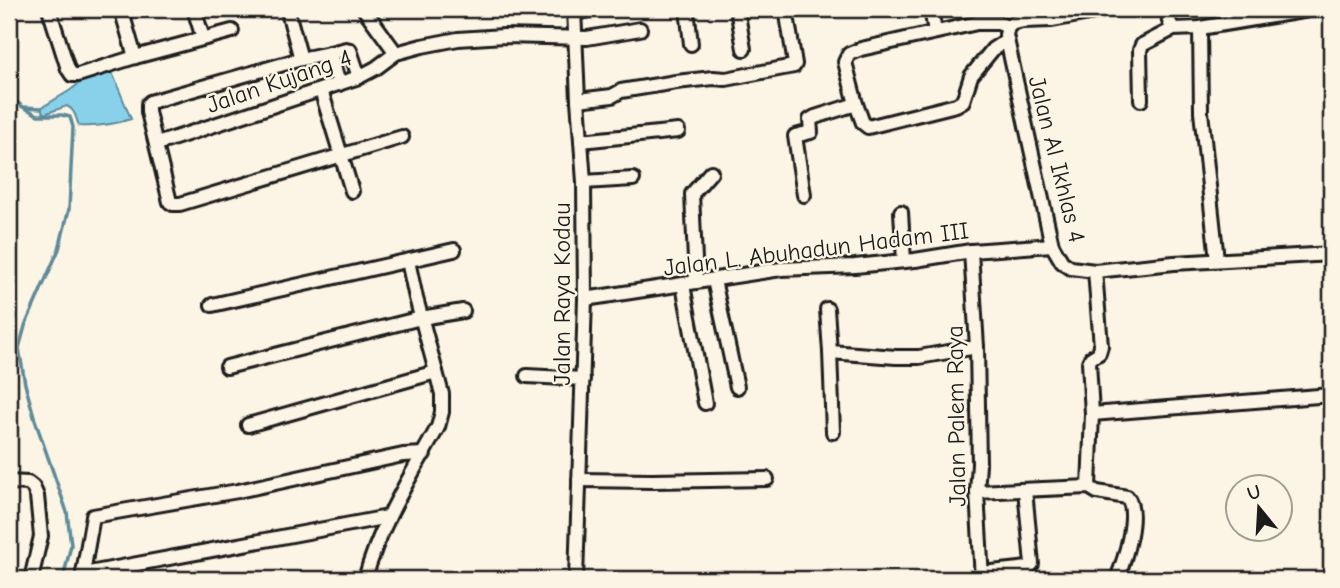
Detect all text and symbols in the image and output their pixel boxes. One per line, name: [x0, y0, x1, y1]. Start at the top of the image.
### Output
street label: Jalan Kujang 4: [203, 43, 355, 119]
street label: Jalan Al Ikhlas 4: [1023, 73, 1091, 245]
street label: Jalan Raya Kodau: [548, 203, 576, 385]
street label: Jalan L. Abuhadun Hadam III: [662, 216, 970, 282]
street label: Jalan Palem Raya: [940, 325, 972, 507]
north arrow: [1224, 472, 1294, 542]
text: U: [1245, 480, 1264, 505]

